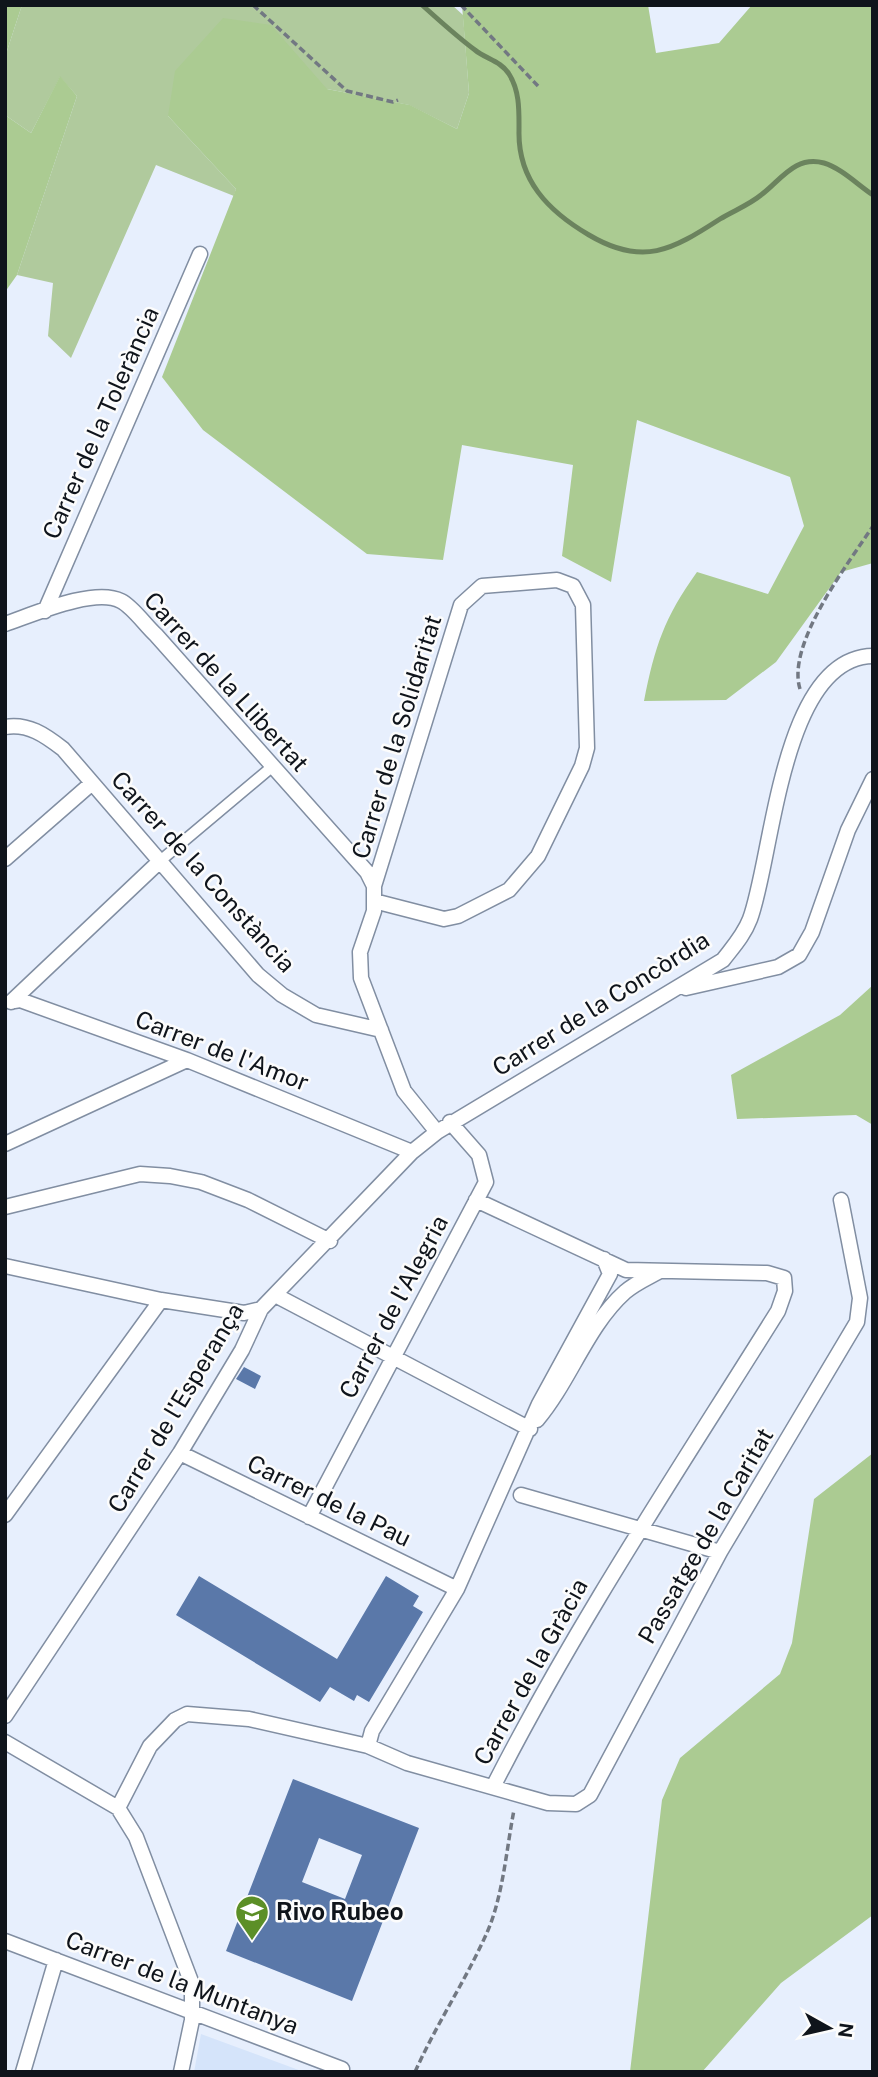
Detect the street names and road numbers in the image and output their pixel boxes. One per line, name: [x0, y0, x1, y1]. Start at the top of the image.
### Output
street label: Carrer de la Tolerància: [36, 302, 164, 543]
street label: Carrer de la Llibertat: [139, 586, 315, 777]
street label: Carrer de la Solidaritat: [346, 611, 446, 862]
street label: Carrer de la Constància: [106, 765, 301, 978]
street label: Carrer de la Concòrdia: [487, 925, 714, 1081]
street label: Carrer de l'Amor: [132, 1004, 313, 1096]
street label: Carrer de l'Alegria: [333, 1210, 453, 1403]
street label: Carrer de l'Esperança: [102, 1298, 249, 1517]
street label: Passatge de la Caritat: [632, 1423, 778, 1648]
street label: Carrer de la Pau: [243, 1448, 416, 1552]
street label: Carrer de la Gràcia: [467, 1574, 593, 1769]
street label: Carrer de la Muntanya: [62, 1925, 303, 2039]

